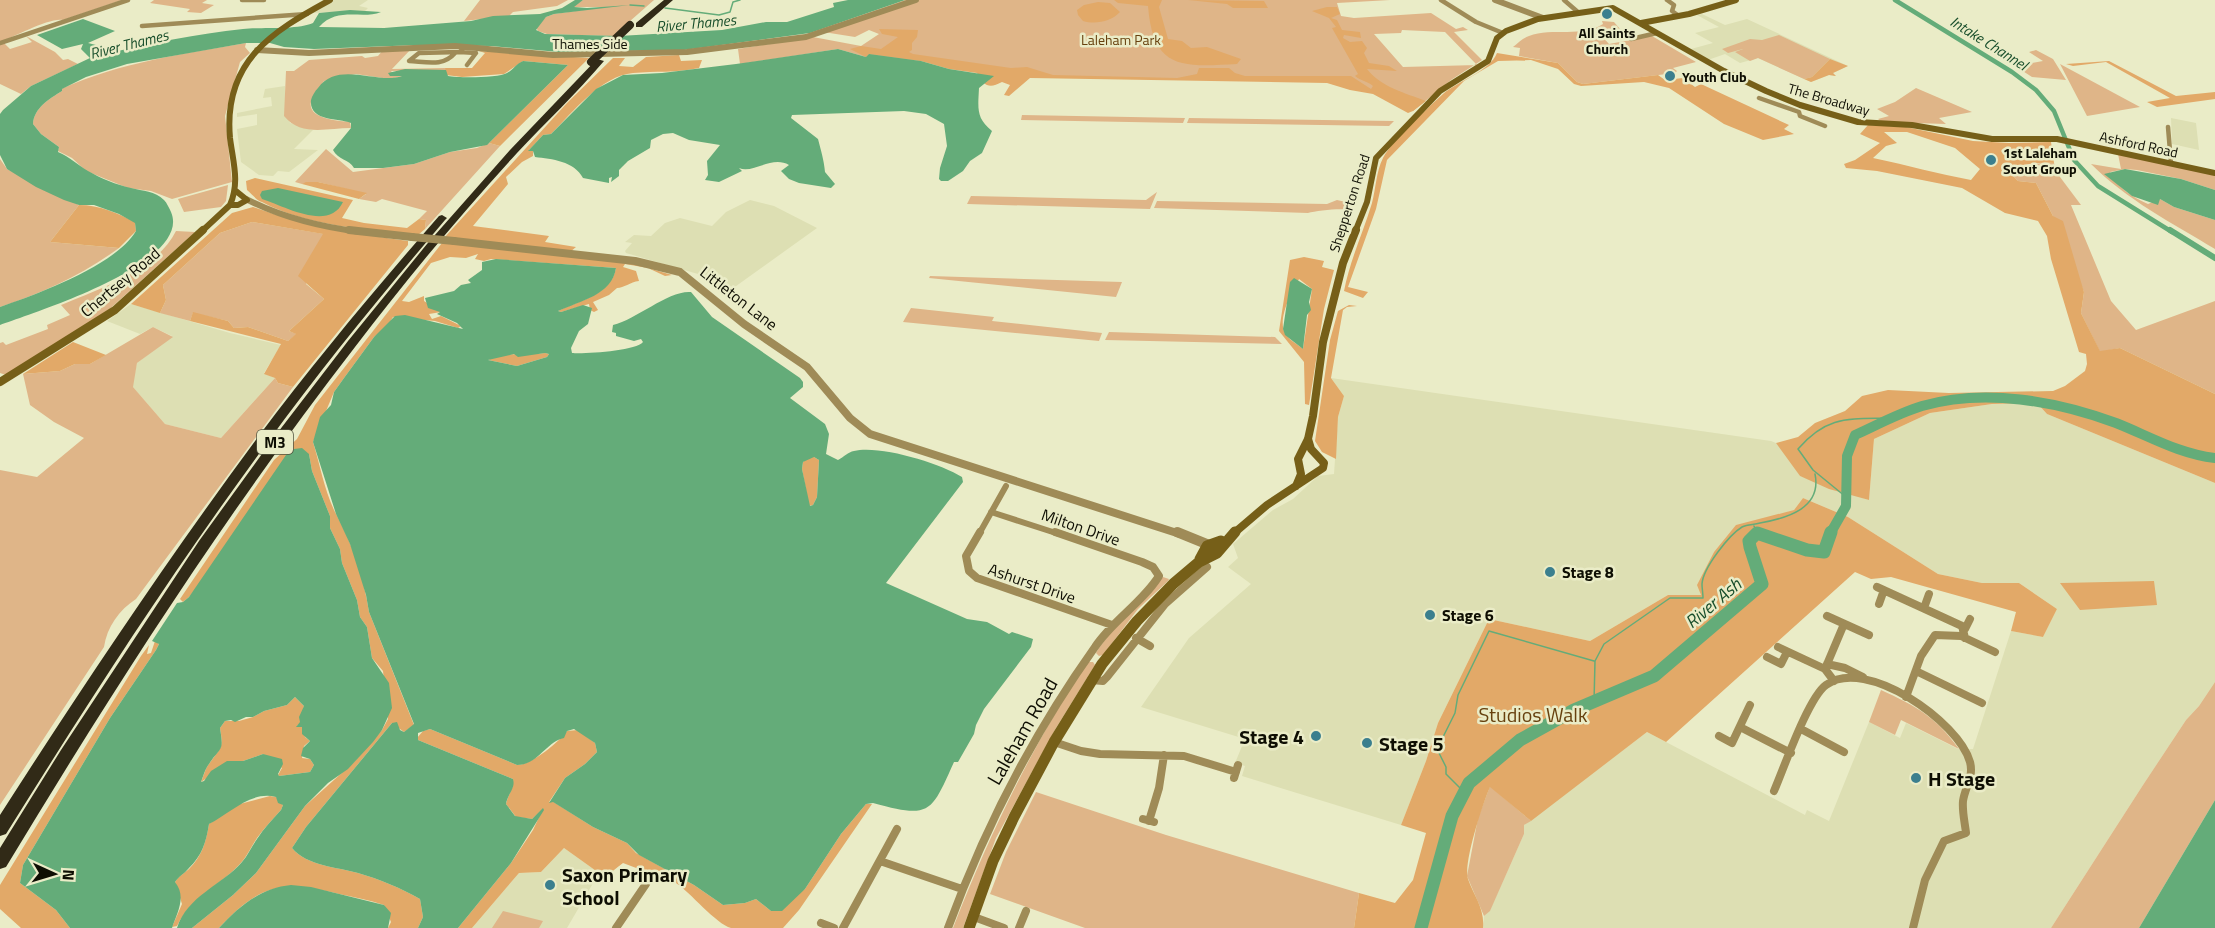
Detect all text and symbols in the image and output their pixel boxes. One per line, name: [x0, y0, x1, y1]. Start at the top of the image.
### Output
marker: All Saints Church: [1600, 7, 1614, 21]
water label: River Thames: [655, 8, 738, 38]
water label: Intake Channel: [1946, 10, 2034, 77]
place label: All Saints Church: [1579, 22, 1636, 59]
water label: River Thames: [87, 23, 172, 65]
park label: Laleham Park: [1081, 29, 1161, 50]
street label: Thames Side: [552, 33, 628, 54]
place label: Youth Club: [1682, 66, 1747, 87]
marker: Youth Club: [1663, 69, 1677, 83]
street label: The Broadway: [1786, 77, 1873, 121]
street label: Ashford Road: [2098, 125, 2180, 163]
place label: 1st Laleham Scout Group: [2003, 142, 2077, 179]
street label: Shepperton Road: [1323, 151, 1375, 255]
marker: 1st Laleham Scout Group: [1984, 153, 1998, 167]
street label: Chertsey Road: [75, 241, 165, 323]
street label: Littleton Lane: [695, 260, 783, 336]
road number: M3: [257, 430, 293, 454]
street label: Milton Drive: [1038, 502, 1124, 552]
street label: Ashurst Drive: [985, 557, 1079, 609]
place label: Stage 8: [1562, 560, 1614, 584]
marker: Stage 8: [1543, 565, 1557, 579]
water label: River Ash: [1679, 571, 1748, 635]
place label: Stage 6: [1442, 603, 1494, 627]
marker: Stage 6: [1423, 608, 1437, 622]
street label: Laleham Road: [979, 672, 1065, 790]
park label: Studios Walk: [1478, 699, 1588, 730]
place label: Stage 4: [1239, 721, 1304, 752]
place label: Stage 5: [1379, 728, 1444, 759]
marker: Stage 4: [1309, 729, 1323, 743]
marker: Stage 5: [1360, 736, 1374, 750]
place label: H Stage: [1928, 763, 1995, 794]
marker: H Stage: [1909, 771, 1923, 785]
north arrow: [24, 844, 84, 904]
place label: Saxon Primary School: [562, 859, 687, 913]
text: N: [57, 869, 81, 881]
marker: Saxon Primary School: [543, 878, 557, 892]

